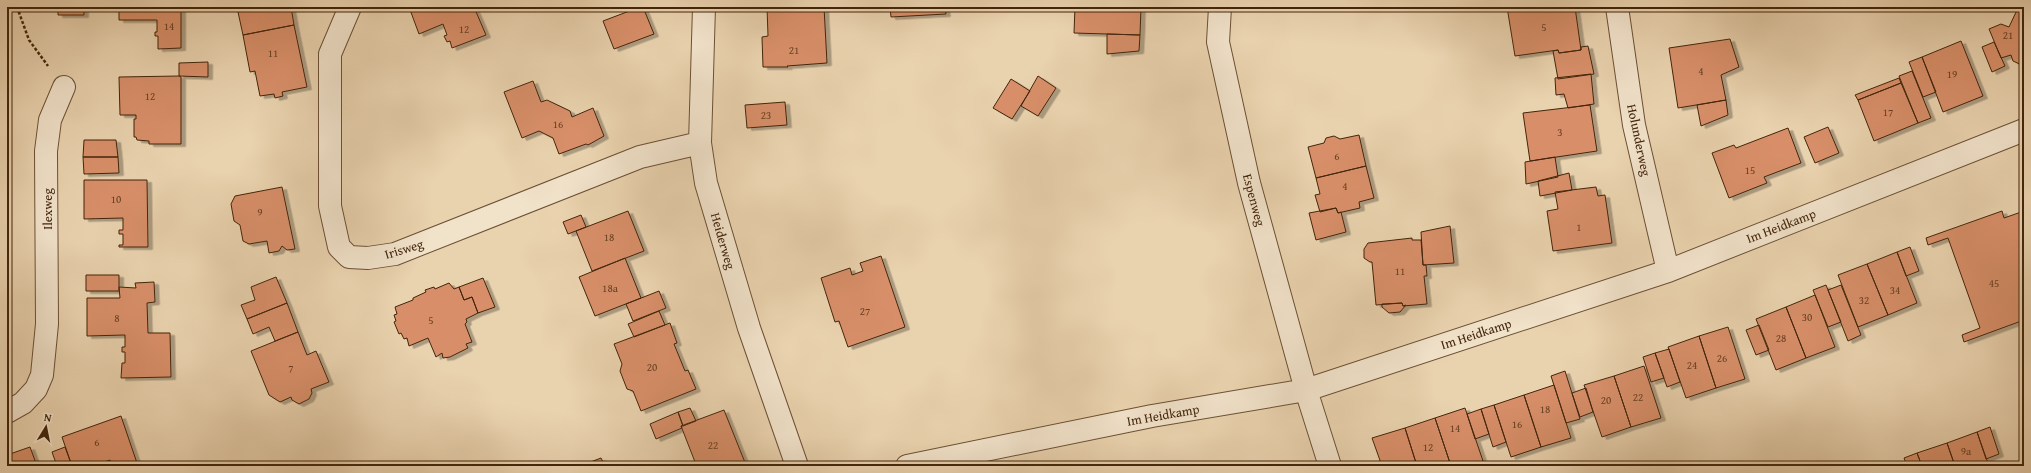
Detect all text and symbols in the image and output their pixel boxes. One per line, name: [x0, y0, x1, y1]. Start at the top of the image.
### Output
house number: 14: [164, 18, 174, 34]
house number: 5: [1541, 19, 1547, 35]
house number: 12: [459, 21, 469, 37]
house number: 21: [2003, 27, 2013, 43]
house number: 21: [789, 42, 799, 58]
house number: 11: [268, 45, 278, 61]
house number: 4: [1698, 63, 1704, 79]
house number: 19: [1947, 66, 1957, 82]
house number: 12: [145, 88, 155, 104]
street label: Holunderweg: [1622, 102, 1656, 178]
house number: 17: [1883, 104, 1893, 120]
house number: 23: [761, 107, 771, 123]
house number: 16: [553, 116, 563, 132]
house number: 3: [1557, 124, 1563, 140]
house number: 6: [1334, 148, 1340, 164]
house number: 15: [1745, 162, 1755, 178]
street label: Espenweg: [1238, 172, 1270, 229]
house number: 4: [1342, 178, 1348, 194]
street label: Ilexweg: [38, 188, 57, 230]
house number: 10: [111, 191, 121, 207]
house number: 9: [257, 204, 263, 220]
street label: Im Heidkamp: [1743, 204, 1819, 248]
street label: Heiderweg: [706, 210, 740, 272]
house number: 1: [1576, 219, 1582, 235]
house number: 18: [604, 229, 614, 245]
street label: Irisweg: [382, 234, 426, 264]
house number: 11: [1395, 263, 1405, 279]
house number: 45: [1989, 275, 1999, 291]
house number: 18a: [602, 280, 619, 296]
house number: 34: [1890, 282, 1900, 298]
house number: 32: [1859, 292, 1869, 308]
house number: 27: [860, 303, 870, 319]
house number: 30: [1802, 309, 1812, 325]
house number: 8: [114, 310, 120, 326]
house number: 5: [428, 312, 434, 328]
street label: Im Heidkamp: [1438, 314, 1514, 354]
house number: 28: [1776, 330, 1786, 346]
house number: 26: [1717, 350, 1727, 366]
house number: 24: [1687, 357, 1697, 373]
house number: 20: [647, 359, 657, 375]
house number: 7: [288, 360, 294, 376]
house number: 22: [1633, 389, 1643, 405]
house number: 20: [1601, 392, 1611, 408]
street label: Im Heidkamp: [1125, 399, 1201, 431]
house number: 18: [1540, 401, 1550, 417]
north arrow: [26, 407, 66, 447]
text: N: [43, 409, 53, 426]
house number: 16: [1512, 416, 1522, 432]
house number: 14: [1450, 420, 1460, 436]
house number: 6: [94, 434, 100, 450]
house number: 22: [708, 437, 718, 453]
house number: 12: [1423, 439, 1433, 455]
house number: 9a: [1961, 443, 1972, 459]

